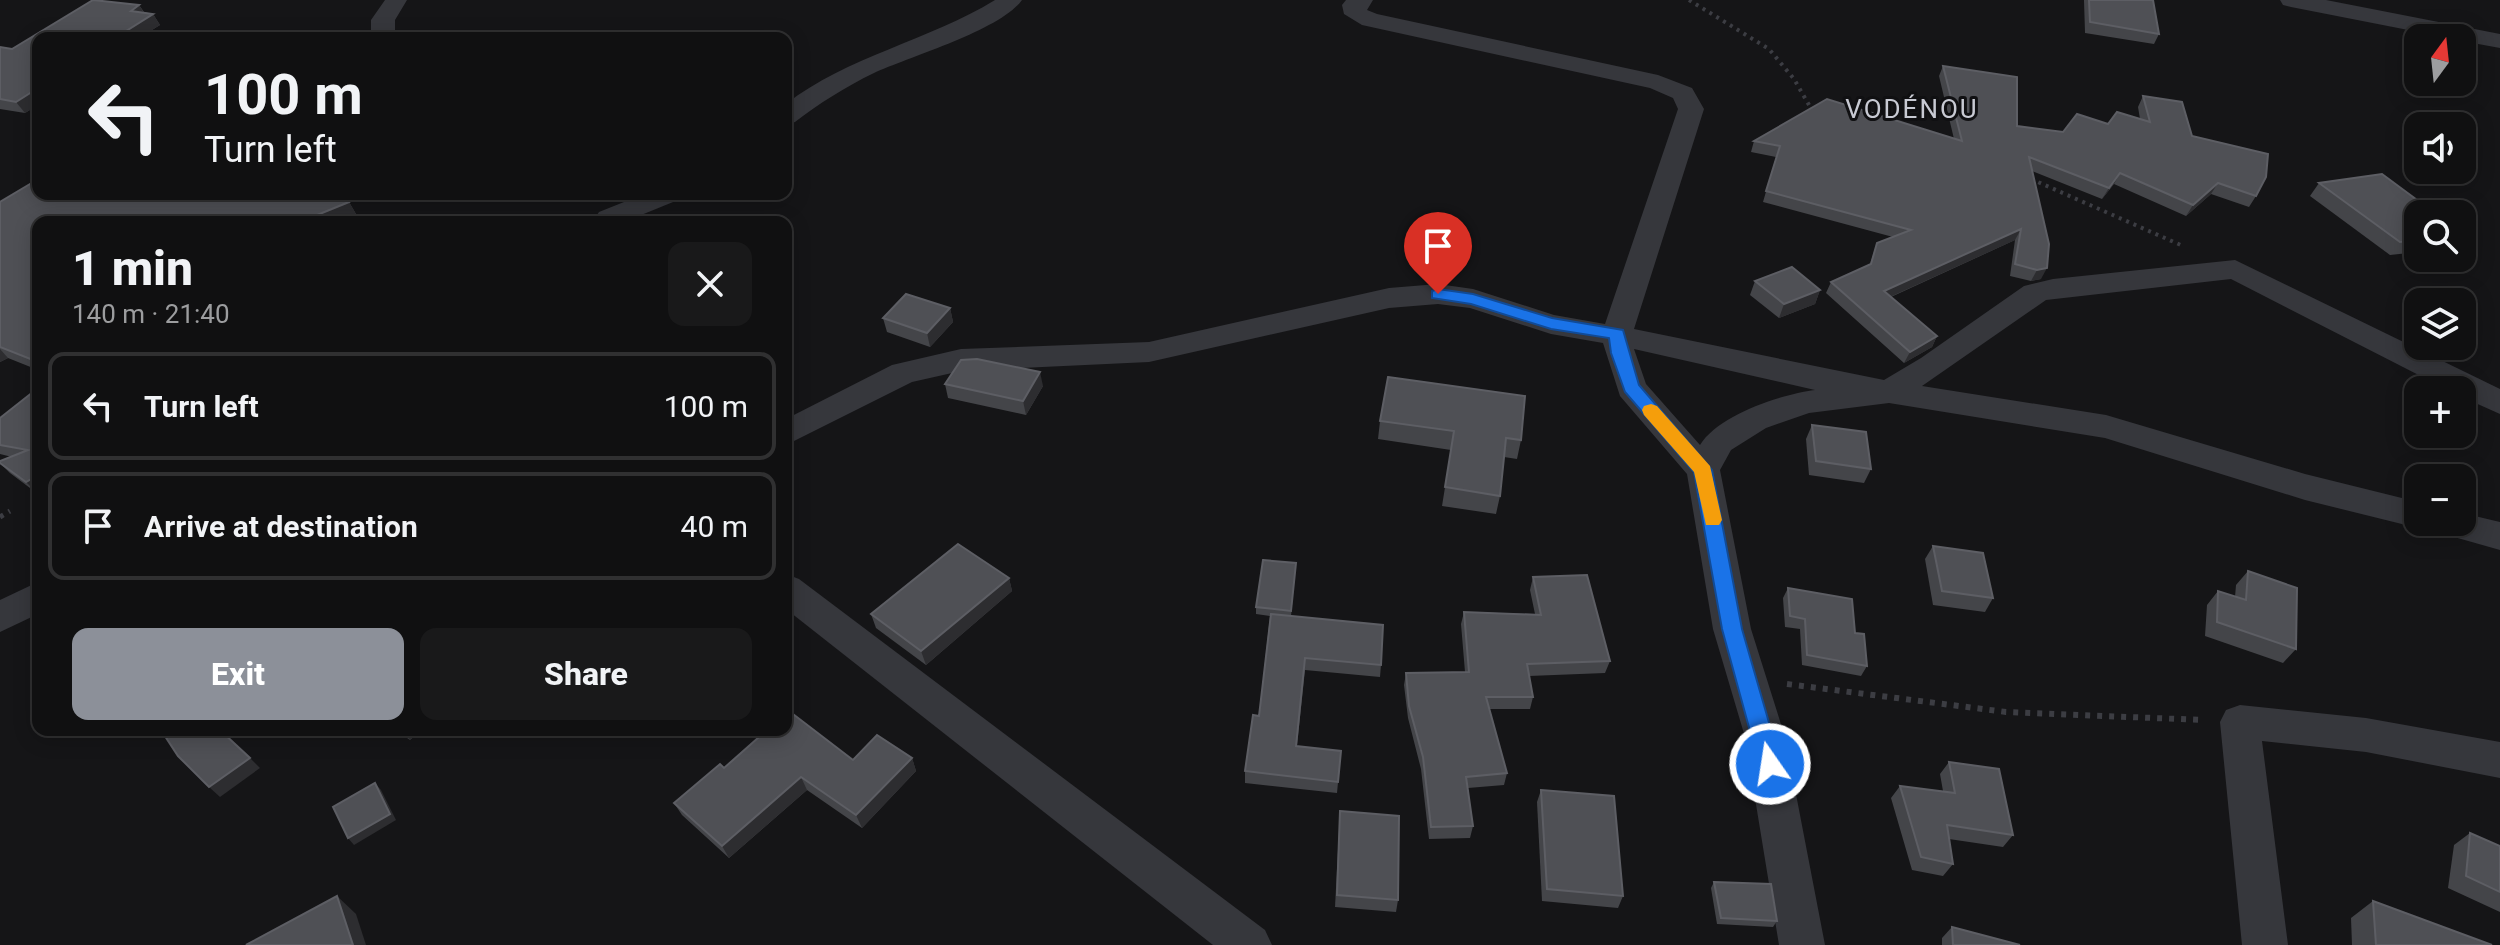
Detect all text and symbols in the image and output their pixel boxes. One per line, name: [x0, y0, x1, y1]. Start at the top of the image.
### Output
north arrow: [2404, 24, 2476, 96]
map controls: [2404, 24, 2476, 536]
text: 100 m: [204, 62, 363, 128]
icon: left: [72, 64, 176, 168]
district label: VODÉNOU: [1845, 94, 1979, 124]
button: sound: [2404, 112, 2476, 184]
text: Turn left: [204, 129, 337, 171]
button: search: [2404, 200, 2476, 272]
pin: [1404, 212, 1472, 294]
icon: arrive: [1416, 224, 1460, 268]
text: 1 min: [72, 240, 193, 297]
button: close: [668, 242, 752, 326]
button: layers: [2404, 288, 2476, 360]
text: 140 m · 21:40: [72, 299, 230, 329]
button: +: [2404, 376, 2476, 448]
icon: left: [76, 384, 120, 428]
text: Turn left: [144, 389, 259, 424]
text: 100 m: [664, 389, 748, 424]
button: −: [2404, 464, 2476, 536]
icon: arrive: [76, 504, 120, 548]
text: Arrive at destination: [144, 509, 418, 544]
text: 40 m: [681, 509, 748, 544]
button: Exit: [72, 628, 404, 720]
button: Share: [420, 628, 752, 720]
position arrow: [1728, 722, 1812, 806]

